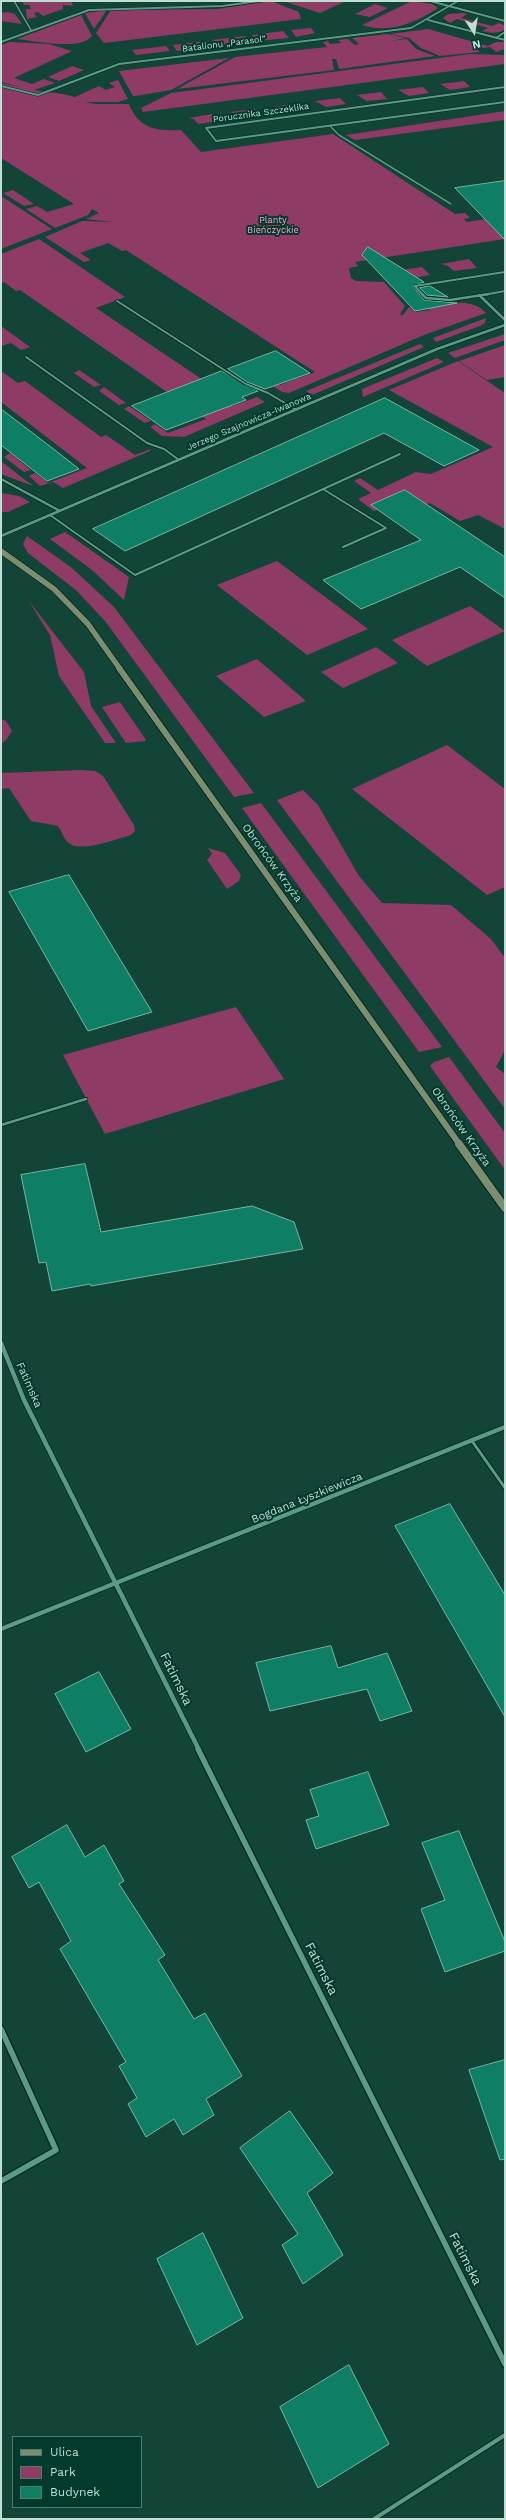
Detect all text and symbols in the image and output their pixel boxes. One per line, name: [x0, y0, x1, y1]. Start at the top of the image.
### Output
north arrow: [454, 12, 494, 52]
street label: Batalionu „Parasol”: [182, 34, 266, 54]
text: N: [471, 37, 482, 51]
street label: Porucznika Szczeklika: [212, 101, 310, 125]
park label: Planty Bieńczyckie: [247, 215, 299, 236]
street label: Jerzego Szajnowicza-Iwanowa: [185, 391, 313, 453]
street label: Obrońców Krzyża: [239, 821, 305, 905]
street label: Obrońców Krzyża: [429, 1085, 493, 1169]
street label: Fatimska: [13, 1360, 45, 1410]
street label: Bogdana Łyszkiewicza: [250, 1470, 364, 1526]
street label: Fatimska: [156, 1650, 196, 1708]
street label: Fatimska: [301, 1940, 341, 1998]
street label: Fatimska: [445, 2230, 485, 2288]
legend: [12, 2436, 142, 2508]
text: Ulica: [50, 2445, 79, 2459]
text: Park: [50, 2465, 76, 2479]
text: Budynek: [50, 2485, 100, 2499]

